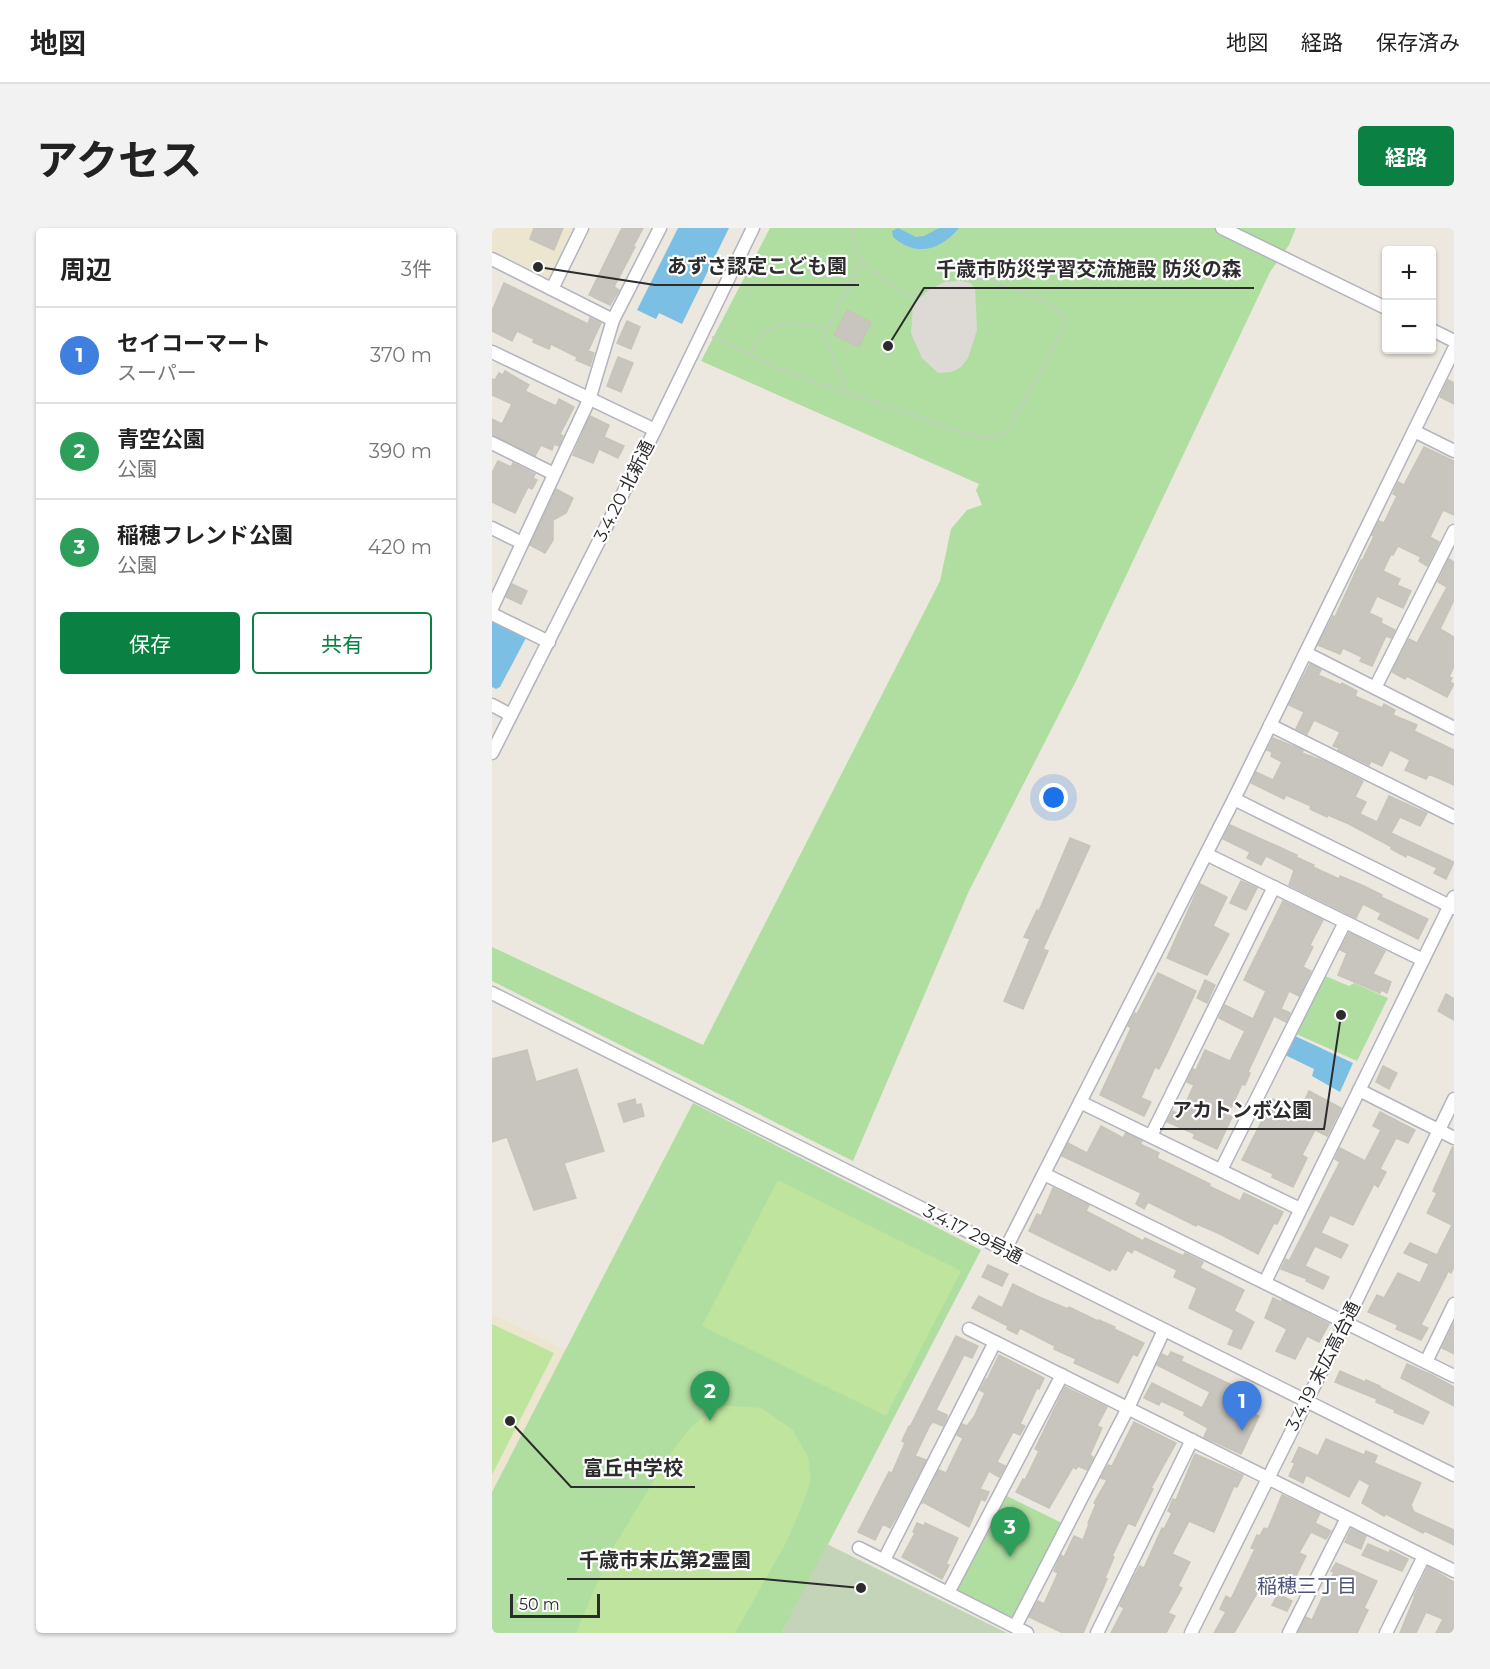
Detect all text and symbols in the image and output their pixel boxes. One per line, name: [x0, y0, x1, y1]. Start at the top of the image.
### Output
text: 地図: [30, 26, 86, 60]
text: 地図: [1226, 30, 1268, 55]
text: 経路: [1301, 30, 1343, 55]
text: 保存済み: [1376, 30, 1460, 55]
button: 経路: [1358, 126, 1454, 186]
text: アクセス: [36, 134, 202, 186]
map controls: [1382, 246, 1436, 354]
button: +: [1382, 246, 1436, 300]
callout: あずさ認定こども園: [655, 247, 859, 285]
callout: 千歳市防災学習交流施設 防災の森: [924, 250, 1254, 288]
text: 周辺: [60, 254, 112, 286]
text: あずさ認定こども園: [667, 254, 847, 278]
text: 3件: [401, 257, 432, 281]
text: 千歳市防災学習交流施設 防災の森: [936, 257, 1242, 281]
button: −: [1382, 300, 1436, 354]
text: セイコーマート: [117, 330, 271, 357]
text: 1: [76, 343, 83, 367]
text: 370 m: [370, 343, 432, 367]
text: スーパー: [117, 361, 197, 385]
text: 青空公園: [117, 426, 205, 453]
street label: 3.4.20 北新通: [589, 437, 659, 545]
text: 2: [74, 439, 85, 463]
text: 390 m: [369, 439, 432, 463]
text: 公園: [117, 457, 157, 481]
text: 稲穂フレンド公園: [117, 522, 293, 549]
text: 3: [74, 535, 85, 559]
text: 420 m: [368, 535, 432, 559]
text: 公園: [117, 553, 157, 577]
button: 保存: [60, 612, 240, 674]
button: 共有: [252, 612, 432, 674]
your location: [1039, 783, 1068, 812]
callout: アカトンボ公園: [1160, 1091, 1324, 1129]
text: アカトンボ公園: [1172, 1098, 1312, 1122]
street label: 3.4.17 29号通: [920, 1200, 1026, 1268]
street label: 3.4.19 末広高台通: [1281, 1298, 1365, 1434]
pin: 2: [690, 1372, 730, 1421]
pin: 1: [1222, 1382, 1262, 1431]
callout: 富丘中学校: [571, 1449, 695, 1487]
text: 富丘中学校: [583, 1456, 683, 1480]
pin: 3: [990, 1508, 1030, 1557]
callout: 千歳市末広第2霊園: [567, 1541, 763, 1579]
text: 千歳市末広第2霊園: [579, 1548, 751, 1572]
district label: 稲穂三丁目: [1257, 1574, 1357, 1598]
scale bar: [510, 1591, 600, 1618]
text: 50 m: [519, 1595, 560, 1614]

